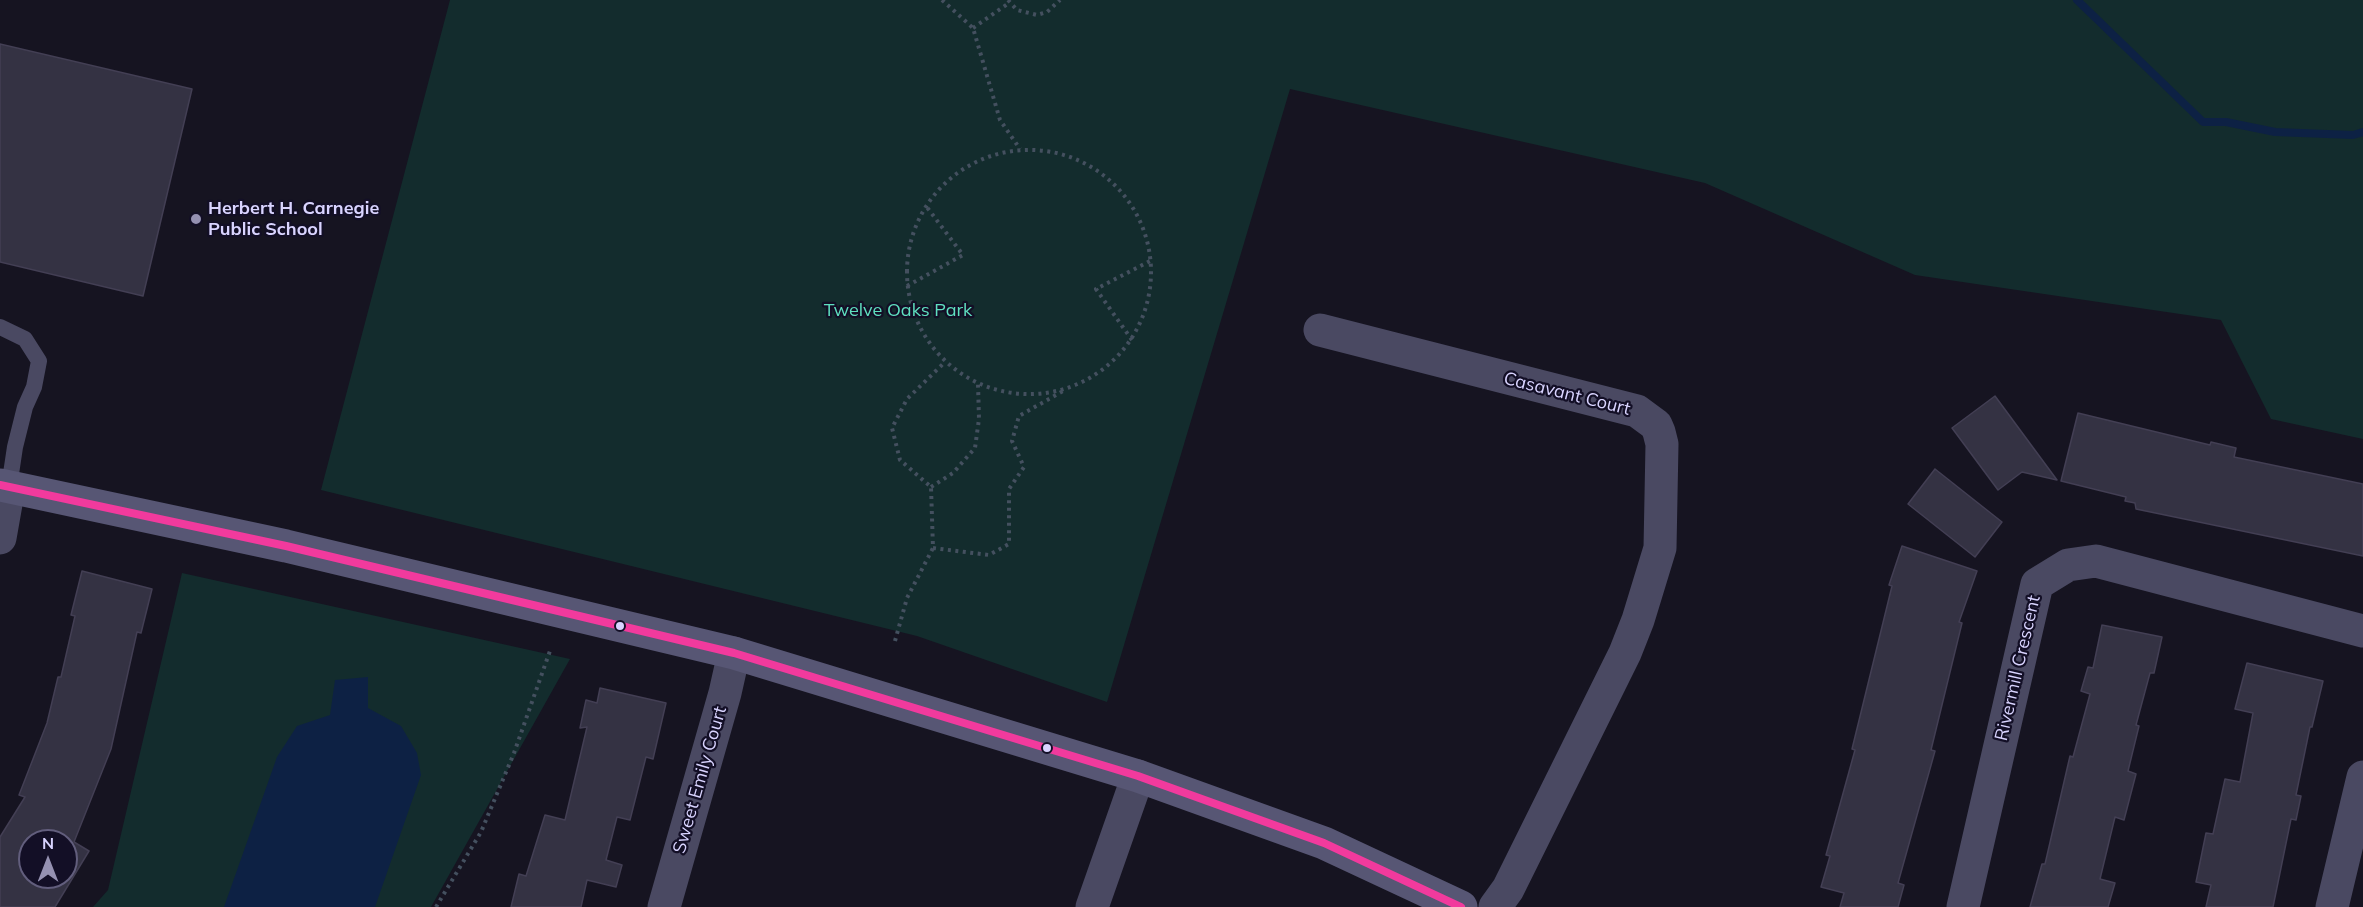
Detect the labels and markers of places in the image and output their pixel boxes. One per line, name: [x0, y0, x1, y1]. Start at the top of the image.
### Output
place label: Herbert H. Carnegie Public School: [208, 198, 379, 240]
marker: Herbert H. Carnegie Public School: [189, 212, 203, 226]
unlabelled marker: [614, 620, 626, 632]
unlabelled marker: [1041, 742, 1053, 754]

